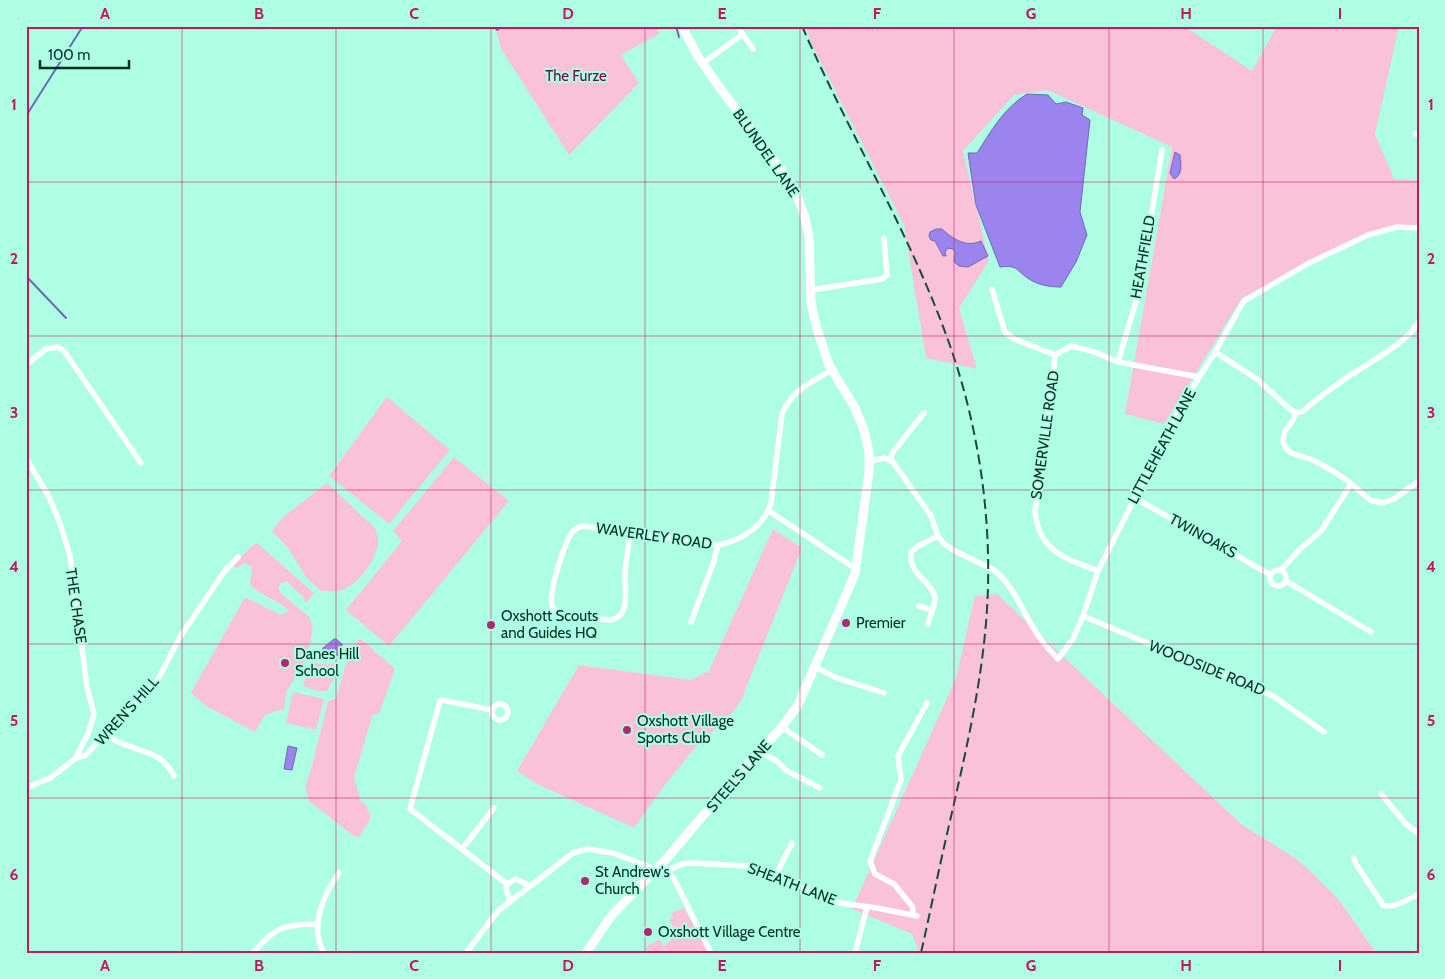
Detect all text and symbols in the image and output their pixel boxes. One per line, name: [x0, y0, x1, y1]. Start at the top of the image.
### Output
text: A: [100, 4, 110, 23]
text: B: [254, 4, 264, 23]
text: C: [409, 4, 419, 23]
text: D: [562, 4, 574, 23]
text: E: [717, 4, 727, 23]
text: F: [873, 4, 882, 23]
text: G: [1026, 4, 1036, 23]
text: H: [1180, 4, 1192, 23]
text: I: [1338, 4, 1342, 23]
scale bar: [40, 38, 129, 70]
text: 100 m: [48, 46, 90, 64]
park label: The Furze: [545, 67, 607, 85]
text: 1: [11, 95, 17, 114]
text: 1: [1428, 95, 1434, 114]
street label: BLUNDEL LANE: [729, 106, 803, 200]
street label: HEATHFIELD: [1127, 214, 1159, 300]
text: 2: [10, 249, 18, 268]
text: 2: [1427, 249, 1435, 268]
street label: SOMERVILLE ROAD: [1027, 369, 1063, 501]
street label: LITTLEHEATH LANE: [1124, 385, 1200, 507]
text: 3: [10, 403, 18, 422]
text: 3: [1427, 403, 1435, 422]
street label: TWINOAKS: [1166, 510, 1240, 562]
street label: WAVERLEY ROAD: [595, 519, 713, 553]
text: 4: [9, 557, 19, 576]
text: 4: [1426, 557, 1436, 576]
street label: THE CHASE: [62, 567, 90, 645]
place label: Oxshott Scouts and Guides HQ: [501, 607, 598, 642]
place label: Premier: [856, 614, 906, 632]
marker: Premier: [840, 617, 852, 629]
marker: Oxshott Scouts and Guides HQ: [485, 619, 497, 631]
street label: WOODSIDE ROAD: [1146, 636, 1268, 700]
place label: Danes Hill School: [295, 645, 360, 680]
marker: Danes Hill School: [279, 657, 291, 669]
street label: WREN'S HILL: [91, 673, 163, 749]
text: 5: [10, 711, 18, 730]
text: 5: [1427, 711, 1435, 730]
place label: Oxshott Village Sports Club: [637, 712, 734, 747]
marker: Oxshott Village Sports Club: [621, 724, 633, 736]
street label: STEEL'S LANE: [703, 736, 775, 816]
street label: SHEATH LANE: [745, 859, 839, 909]
place label: St Andrew's Church: [595, 863, 670, 898]
text: 6: [10, 865, 19, 884]
text: 6: [1427, 865, 1436, 884]
marker: St Andrew's Church: [579, 875, 591, 887]
place label: Oxshott Village Centre: [658, 923, 801, 941]
marker: Oxshott Village Centre: [642, 926, 654, 938]
text: A: [100, 956, 110, 975]
text: B: [254, 956, 264, 975]
text: C: [409, 956, 419, 975]
text: D: [562, 956, 574, 975]
text: E: [717, 956, 727, 975]
text: F: [873, 956, 882, 975]
text: G: [1026, 956, 1036, 975]
text: H: [1180, 956, 1192, 975]
text: I: [1338, 956, 1342, 975]

